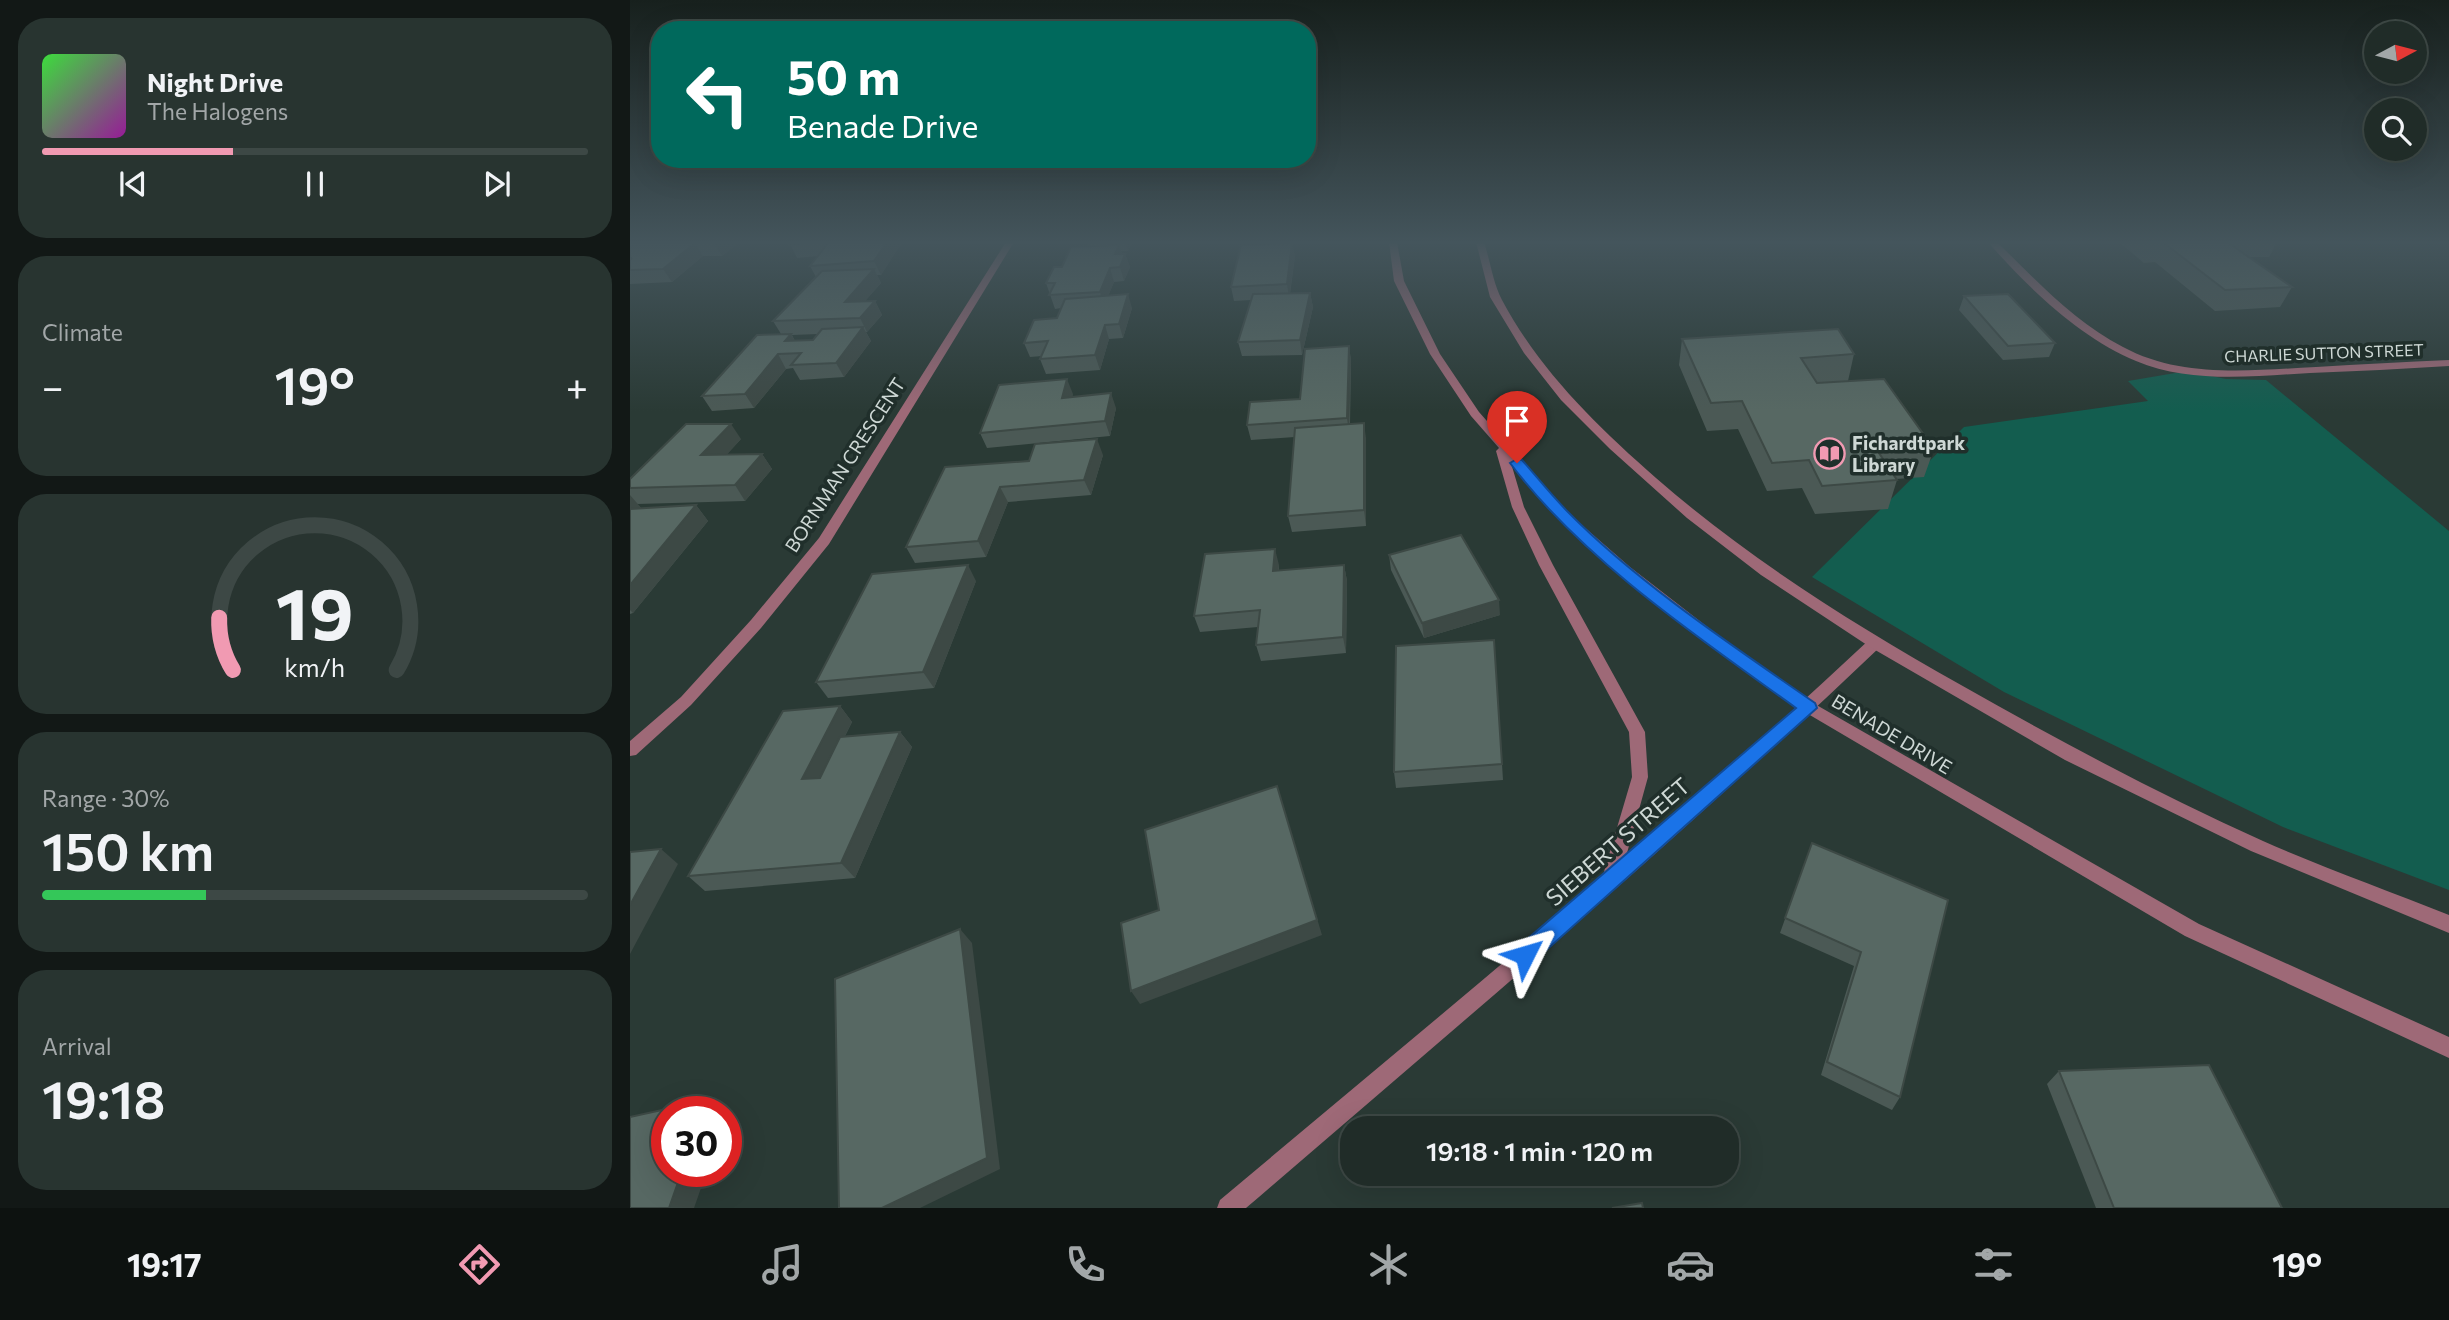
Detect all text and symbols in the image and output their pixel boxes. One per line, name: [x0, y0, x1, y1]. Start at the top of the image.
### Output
north arrow: [2364, 21, 2427, 84]
map controls: [2364, 21, 2427, 161]
text: 50 m: [787, 45, 900, 105]
icon: left: [672, 49, 763, 140]
text: Night Drive: [147, 66, 283, 97]
text: The Halogens: [147, 97, 288, 125]
button: search: [2364, 98, 2427, 161]
text: Benade Drive: [787, 105, 978, 145]
icon: previous: [114, 165, 152, 203]
icon: pause: [296, 165, 334, 203]
icon: next: [478, 165, 516, 203]
text: Climate: [42, 318, 123, 346]
street label: CHARLIE SUTTON STREET: [2224, 340, 2424, 365]
text: 19°: [274, 352, 355, 416]
text: −: [42, 362, 64, 409]
text: +: [566, 362, 588, 409]
street label: BORNMAN CRESCENT: [780, 373, 910, 556]
pin: [1487, 391, 1547, 463]
icon: arrive: [1498, 402, 1536, 440]
place label: Fichardtpark Library: [1852, 431, 1965, 476]
library icon: Fichardtpark Library: [1812, 437, 1846, 471]
text: 19: [276, 566, 354, 655]
text: km/h: [285, 652, 345, 682]
street label: BENADE DRIVE: [1828, 689, 1957, 779]
street label: SIEBERT STREET: [1540, 771, 1695, 911]
text: Range · 30%: [42, 784, 170, 812]
text: 150 km: [42, 818, 214, 882]
position arrow: [1488, 918, 1562, 992]
text: Arrival: [42, 1032, 112, 1060]
text: 19:18: [42, 1066, 165, 1130]
speed limit sign: 30: [651, 1096, 742, 1187]
text: 19:18 · 1 min · 120 m: [1426, 1135, 1653, 1166]
icon: directions: [455, 1240, 504, 1289]
icon: music: [758, 1240, 807, 1289]
icon: phone: [1061, 1240, 1110, 1289]
icon: climate: [1364, 1240, 1413, 1289]
icon: car: [1666, 1240, 1715, 1289]
icon: filters: [1969, 1240, 2018, 1289]
text: 19:17: [127, 1244, 202, 1284]
text: 19°: [2272, 1244, 2322, 1284]

